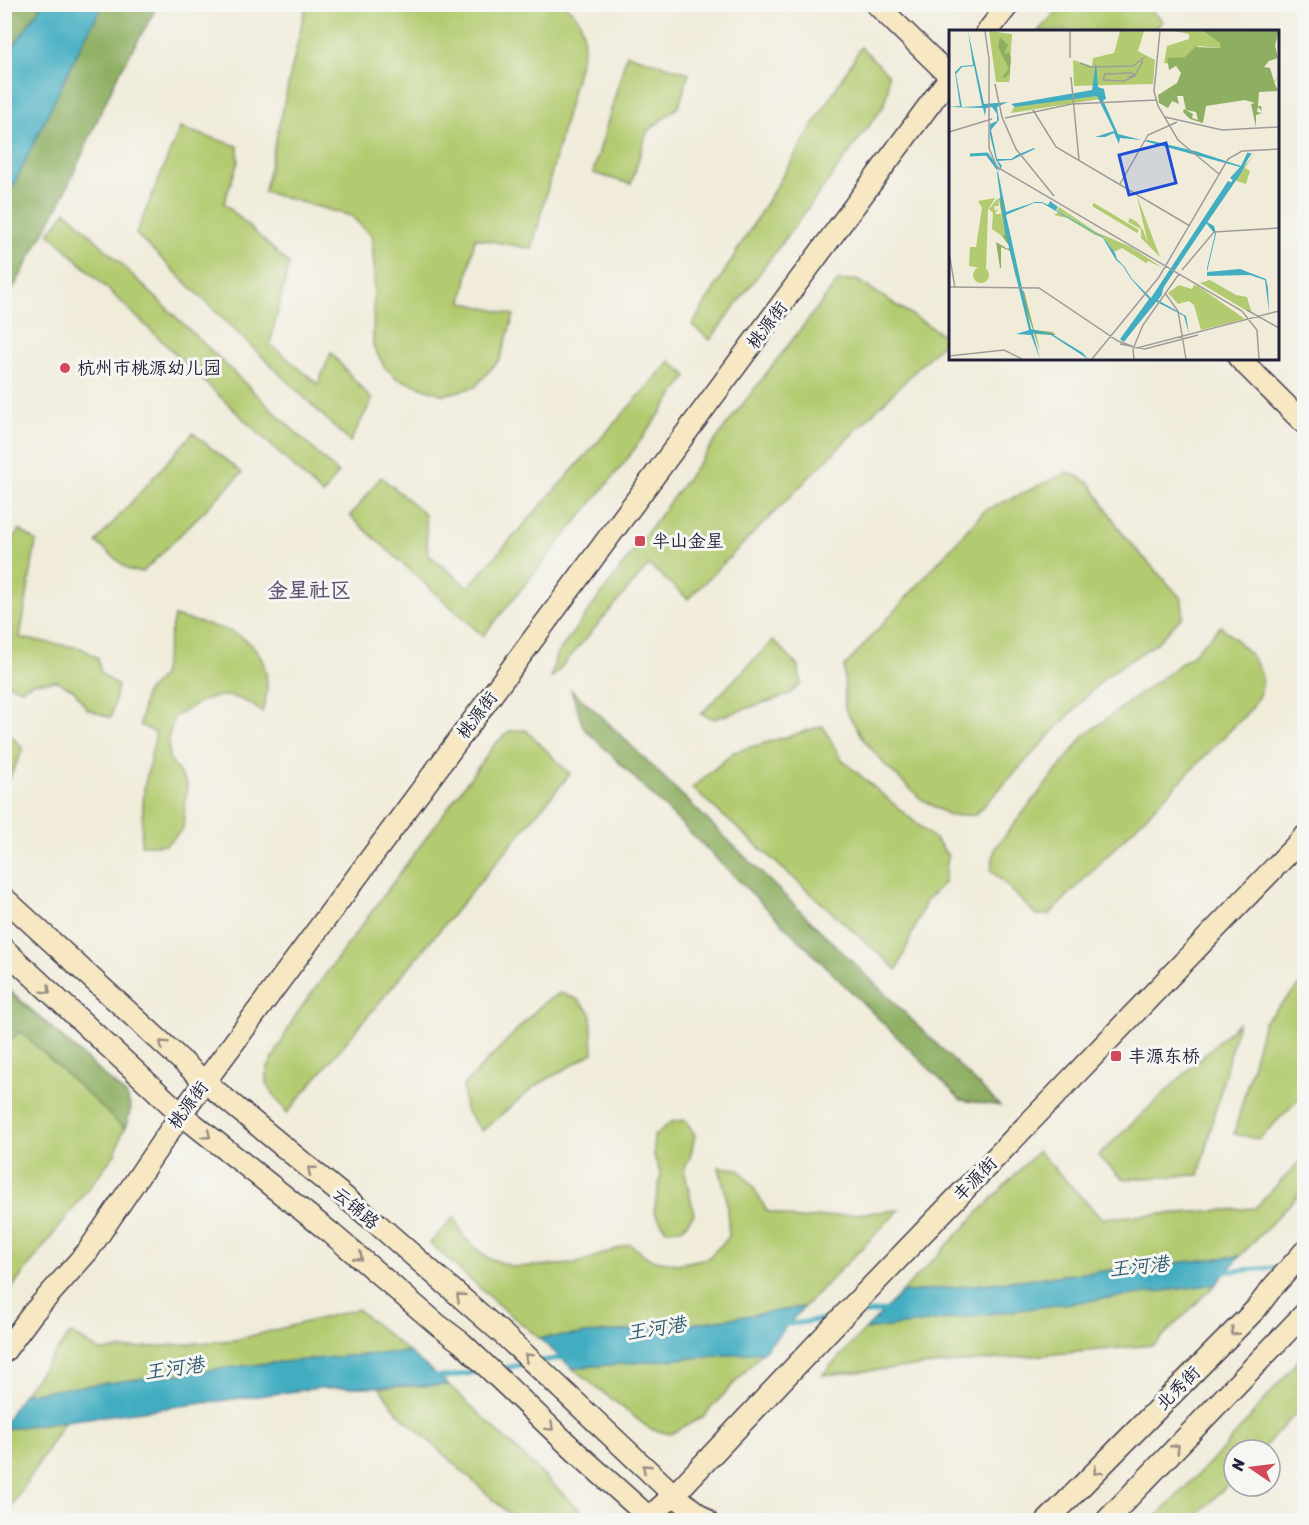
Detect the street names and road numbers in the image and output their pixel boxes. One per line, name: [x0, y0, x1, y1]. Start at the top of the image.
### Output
street label: 桃源街: [738, 294, 796, 356]
street label: 桃源街: [448, 684, 506, 746]
street label: 桃源街: [159, 1074, 217, 1136]
street label: 丰源街: [945, 1148, 1005, 1210]
street label: 云锦路: [325, 1178, 387, 1238]
street label: 北秀街: [1148, 1358, 1208, 1418]

